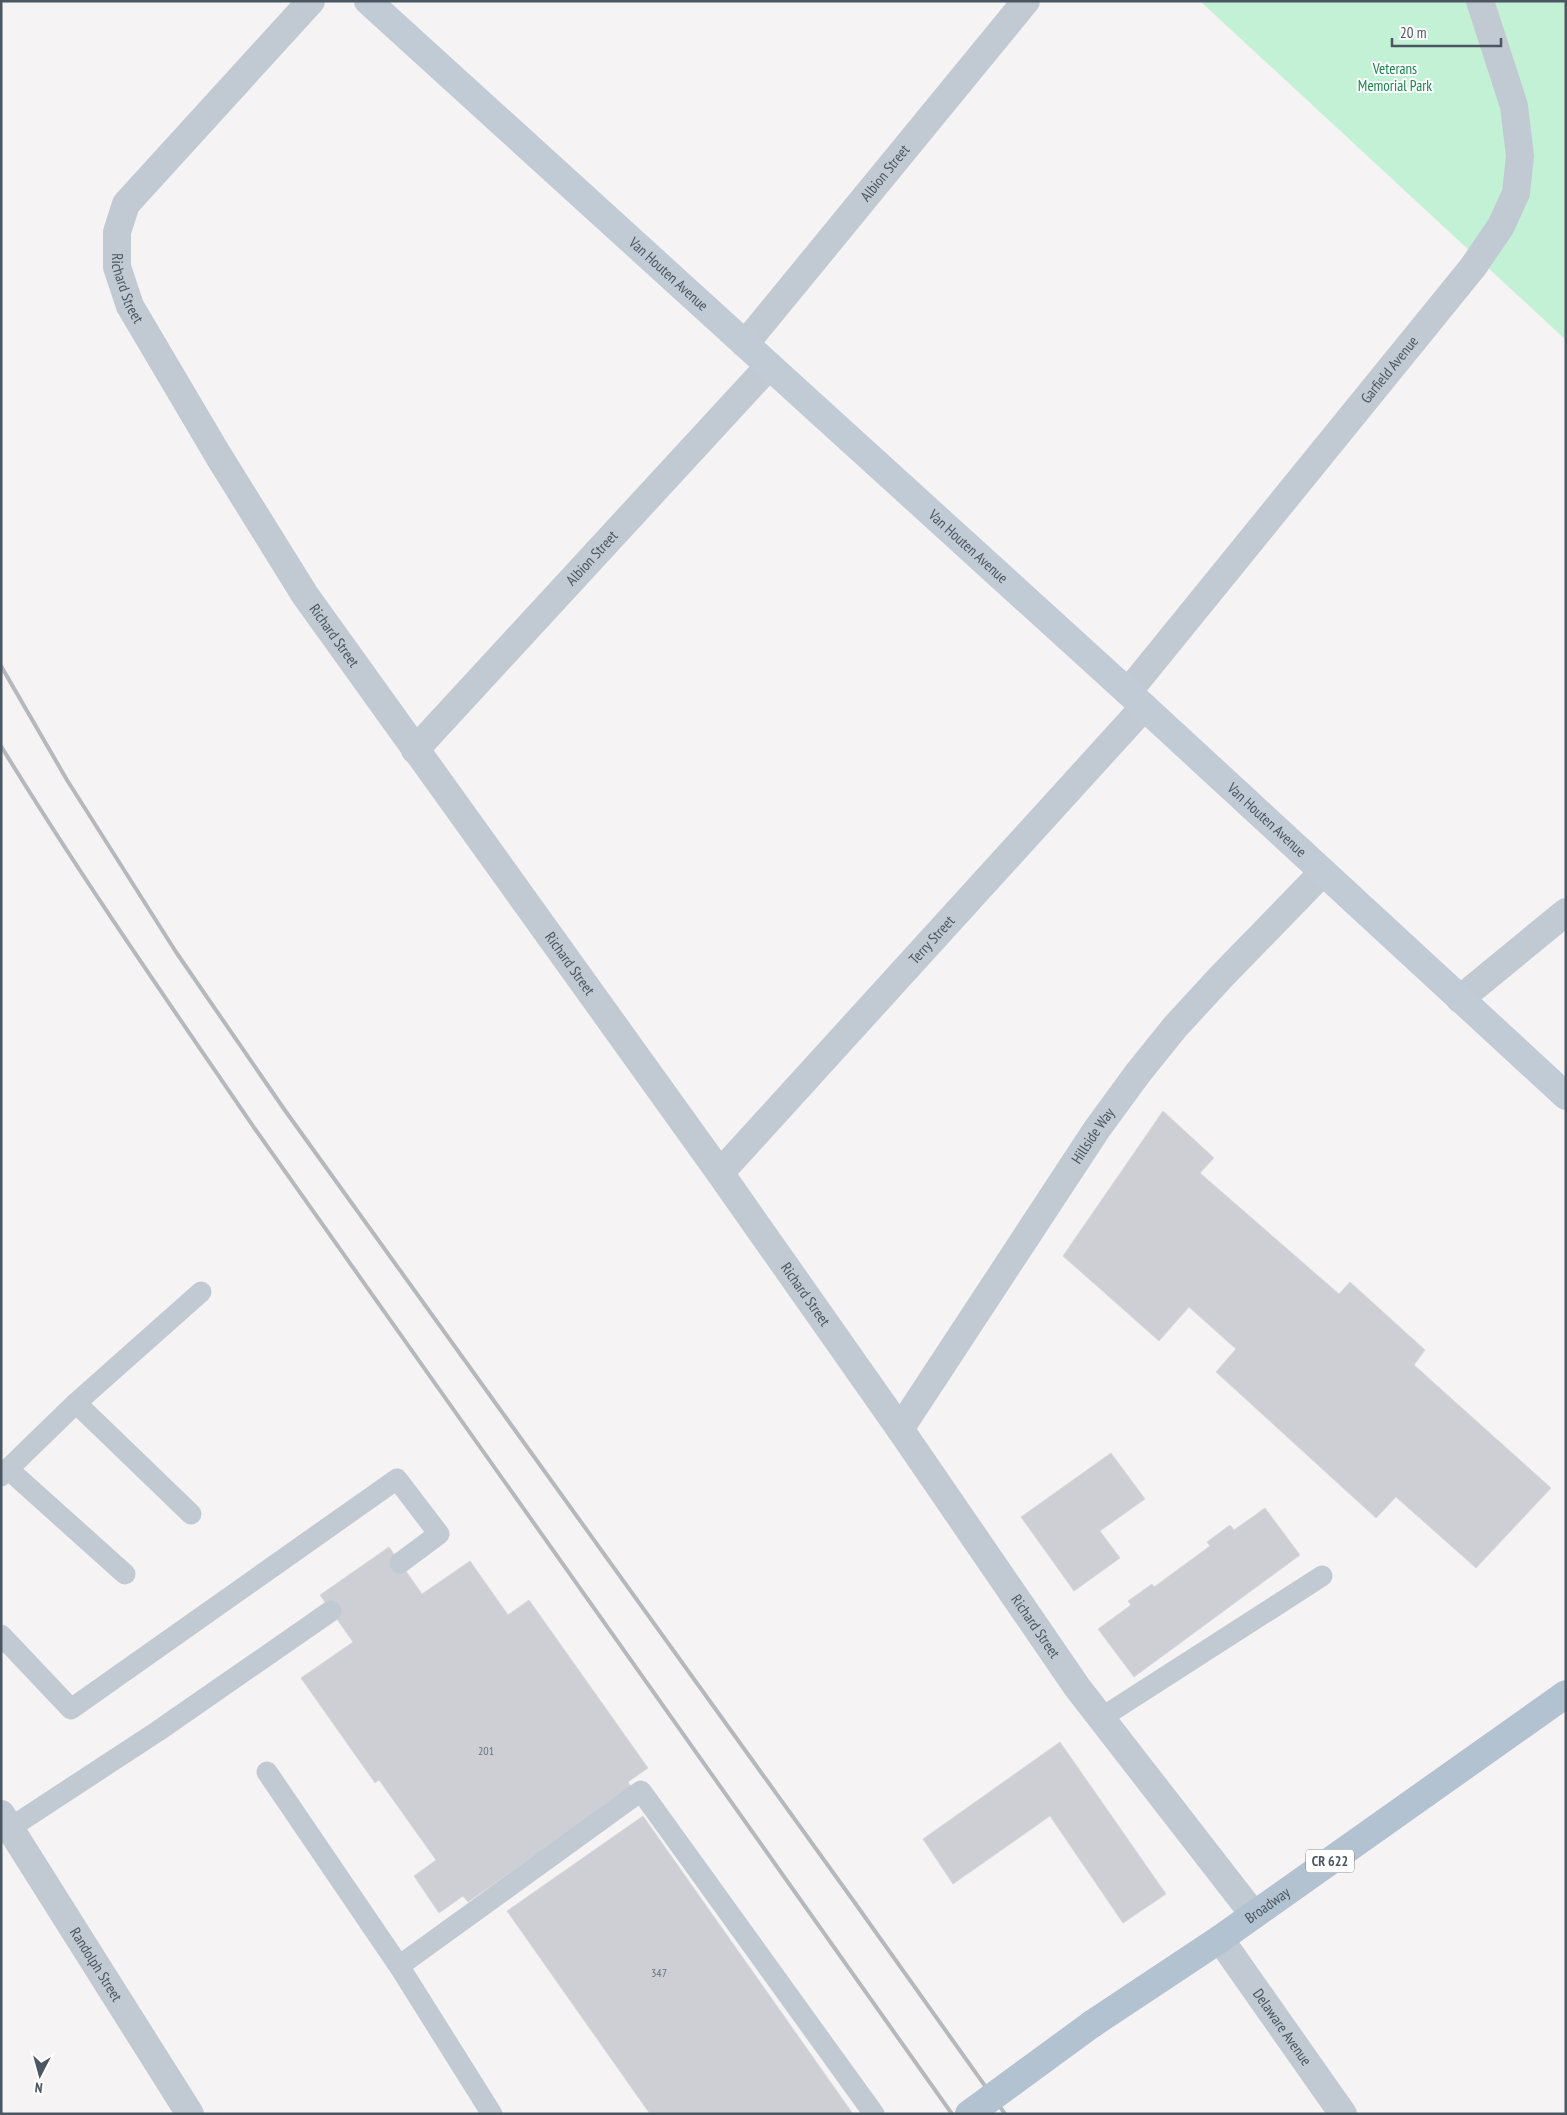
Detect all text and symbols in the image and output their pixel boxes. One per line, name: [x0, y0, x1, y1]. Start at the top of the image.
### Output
scale bar: [1392, 15, 1501, 47]
text: 20 m: [1400, 23, 1426, 42]
park label: Veterans Memorial Park: [1358, 59, 1432, 95]
street label: Albion Street: [856, 140, 913, 205]
street label: Van Houten Avenue: [624, 232, 712, 315]
street label: Richard Street: [108, 253, 148, 327]
street label: Garfield Avenue: [1356, 332, 1422, 407]
street label: Van Houten Avenue: [924, 505, 1012, 587]
street label: Albion Street: [562, 526, 621, 589]
street label: Richard Street: [305, 600, 364, 671]
street label: Van Houten Avenue: [1223, 778, 1311, 861]
street label: Terry Street: [905, 911, 959, 968]
street label: Richard Street: [541, 928, 599, 999]
street label: Hillside Way: [1067, 1104, 1119, 1167]
street label: Richard Street: [777, 1259, 835, 1330]
street label: Richard Street: [1007, 1591, 1064, 1662]
house number: 201: [478, 1743, 494, 1758]
road number: CR 622: [1306, 1850, 1354, 1872]
street label: Broadway: [1241, 1882, 1294, 1927]
street label: Randolph Street: [66, 1924, 127, 2005]
house number: 347: [651, 1965, 667, 1980]
street label: Delaware Avenue: [1249, 1985, 1316, 2069]
north arrow: [15, 2050, 65, 2100]
text: N: [34, 2079, 43, 2097]

